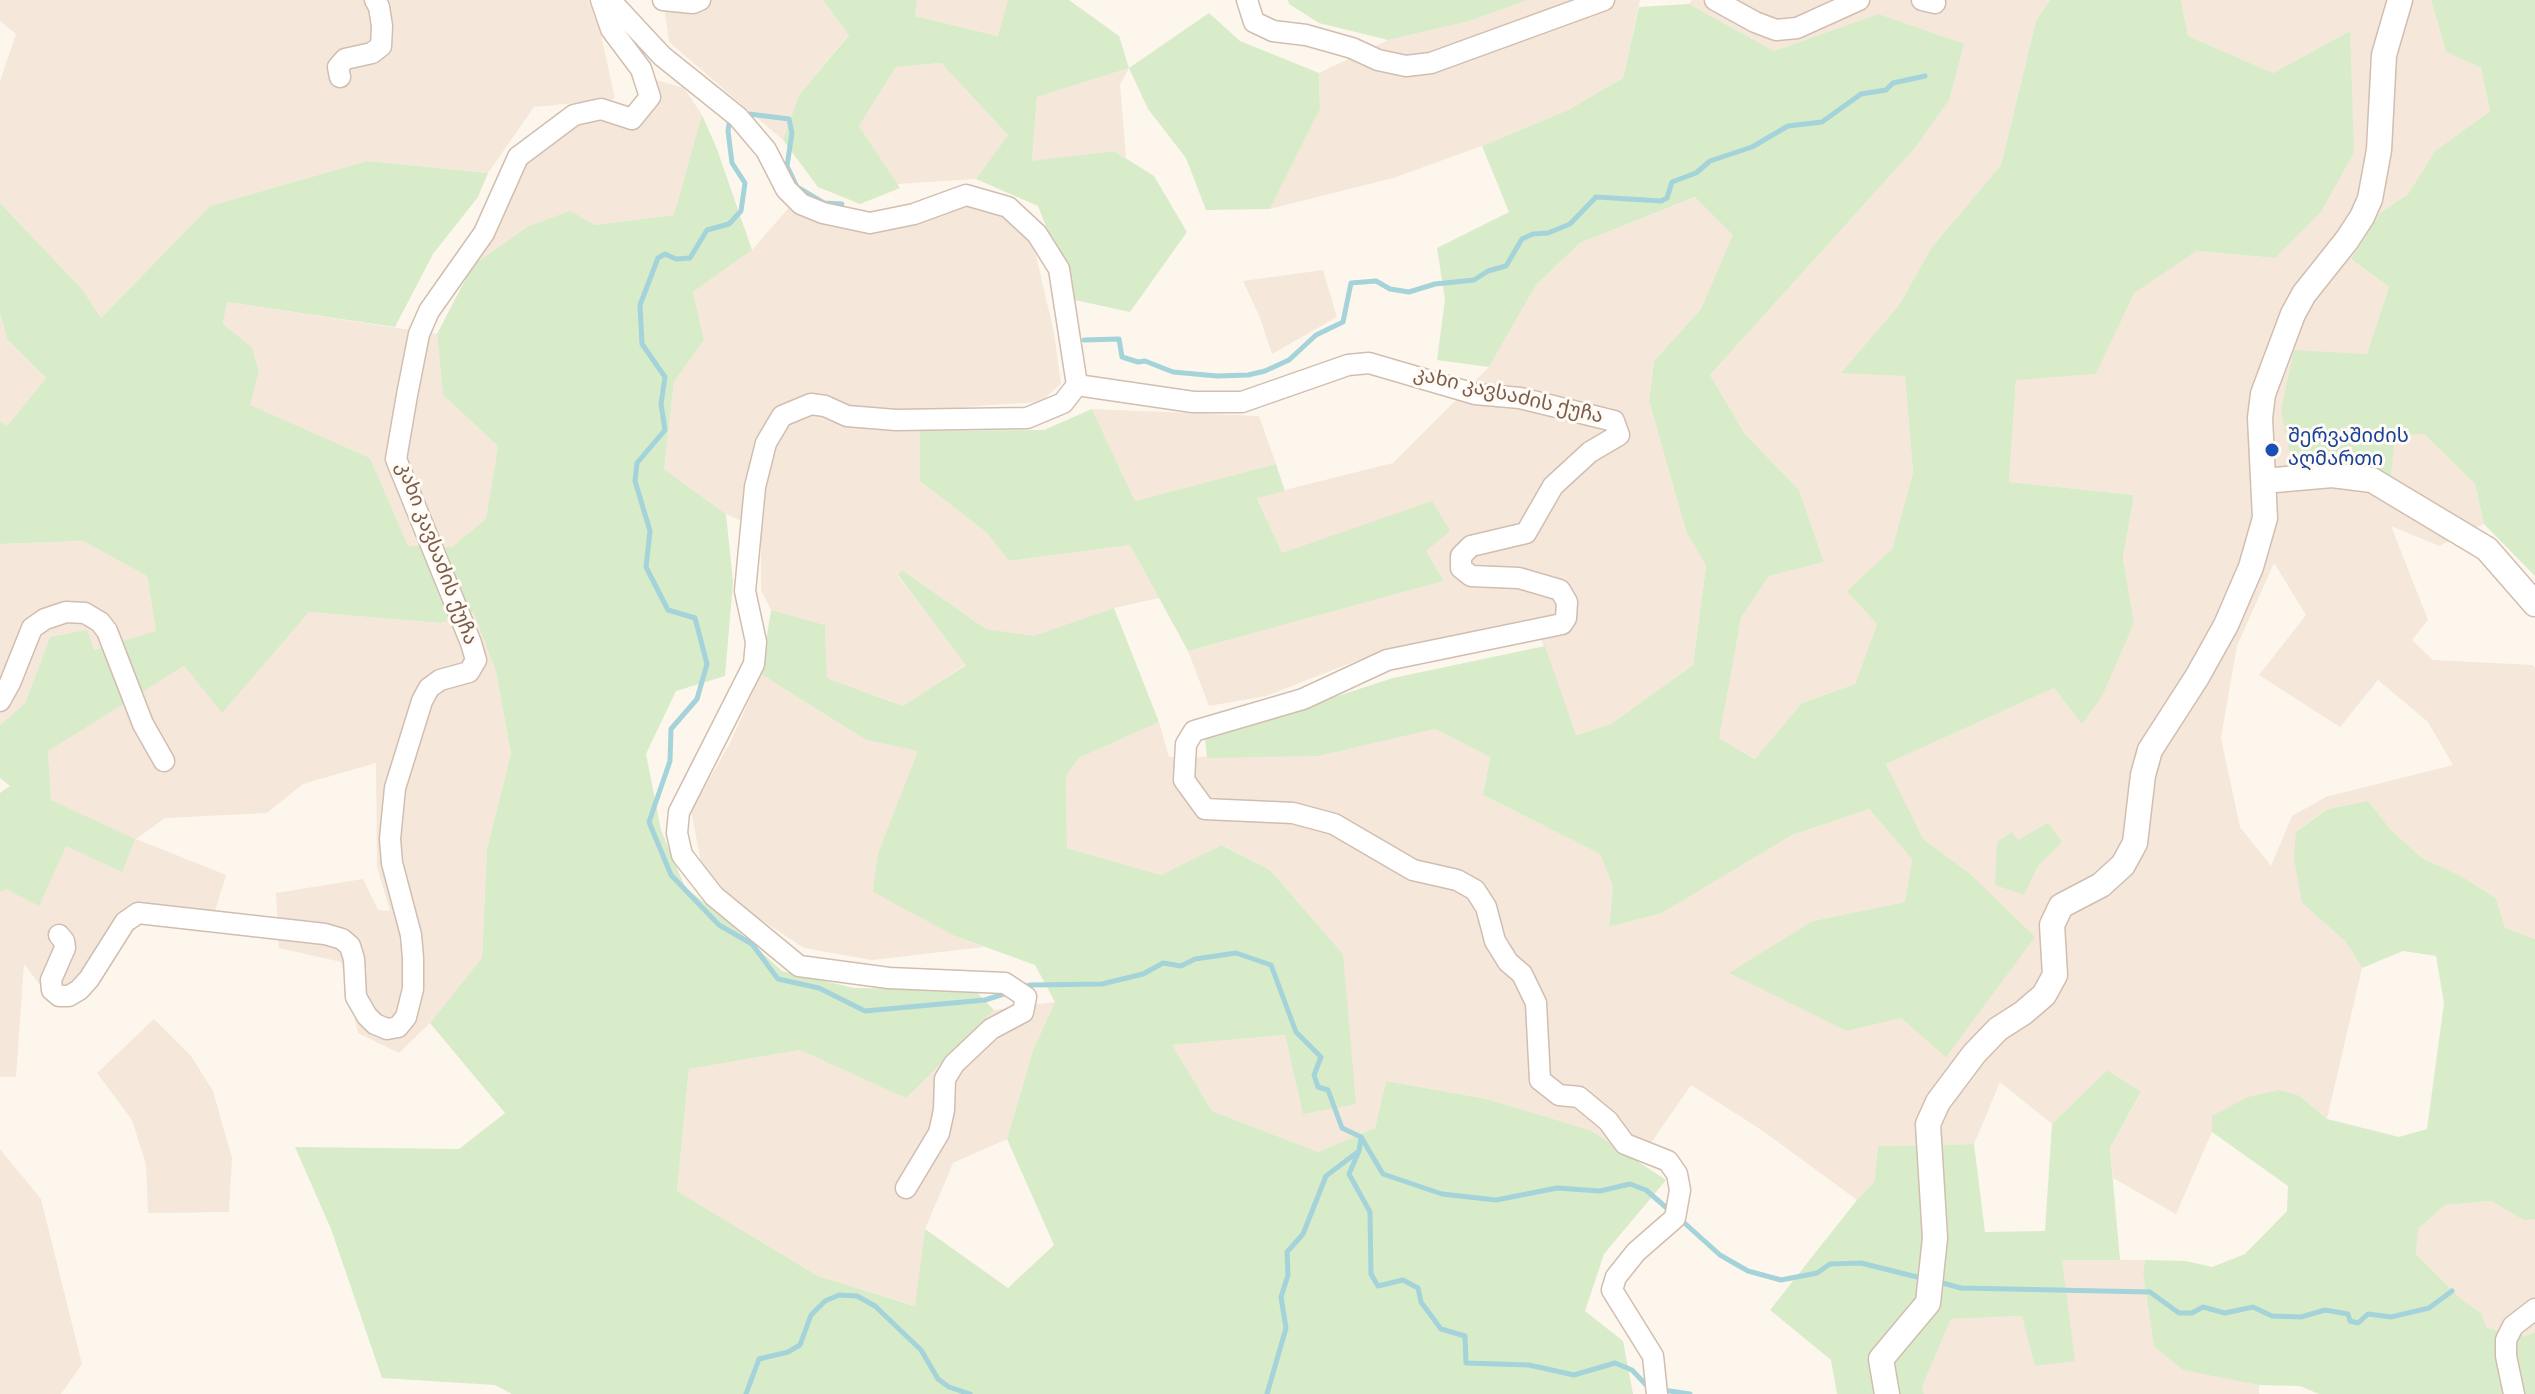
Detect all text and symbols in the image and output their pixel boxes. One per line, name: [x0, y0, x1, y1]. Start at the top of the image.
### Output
street label: კახი კავსაძის ქუჩა: [1411, 364, 1605, 430]
place label: შერვაშიძის აღმართი: [2288, 426, 2409, 473]
marker: შერვაშიძის აღმართი: [2263, 441, 2281, 459]
street label: კახი კავსაძის ქუჩა: [389, 459, 481, 649]

